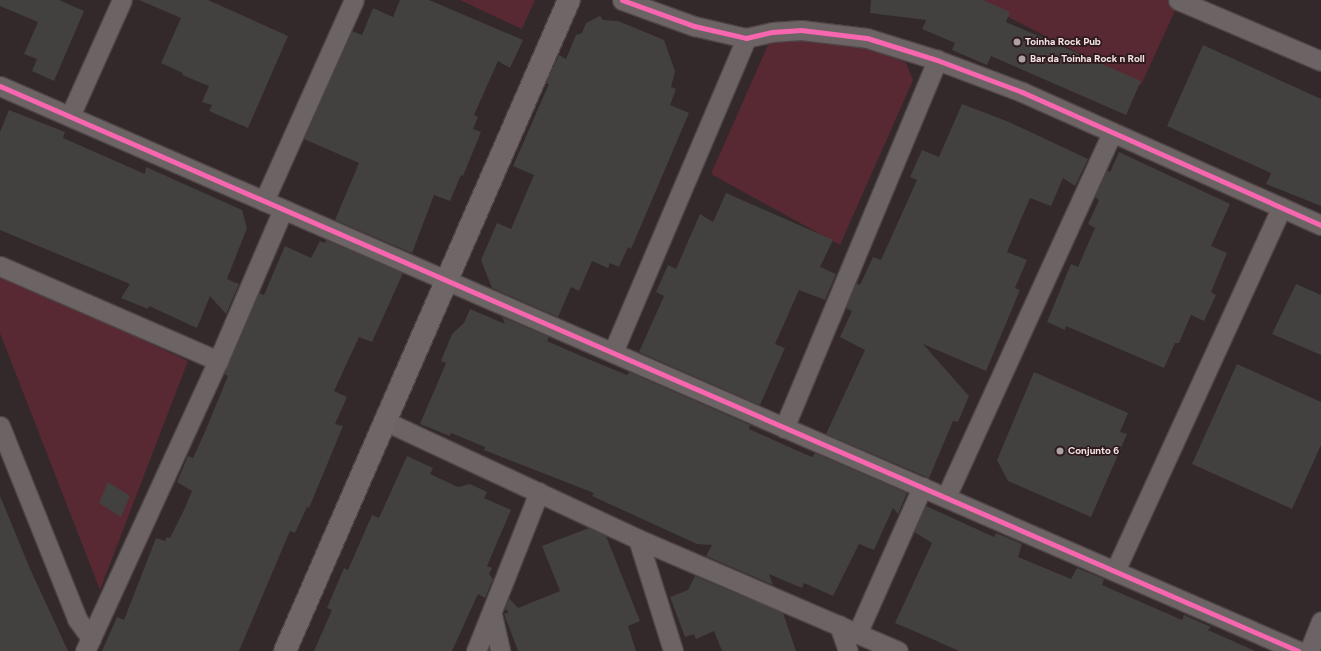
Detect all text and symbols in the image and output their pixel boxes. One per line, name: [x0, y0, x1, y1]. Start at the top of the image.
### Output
place label: Toinha Rock Pub: [1025, 36, 1101, 48]
marker: Toinha Rock Pub: [1012, 37, 1022, 47]
place label: Bar da Toinha Rock n Roll: [1030, 53, 1145, 65]
marker: Bar da Toinha Rock n Roll: [1017, 54, 1027, 64]
place label: Conjunto 6: [1068, 445, 1119, 457]
marker: Conjunto 6: [1055, 446, 1065, 456]

